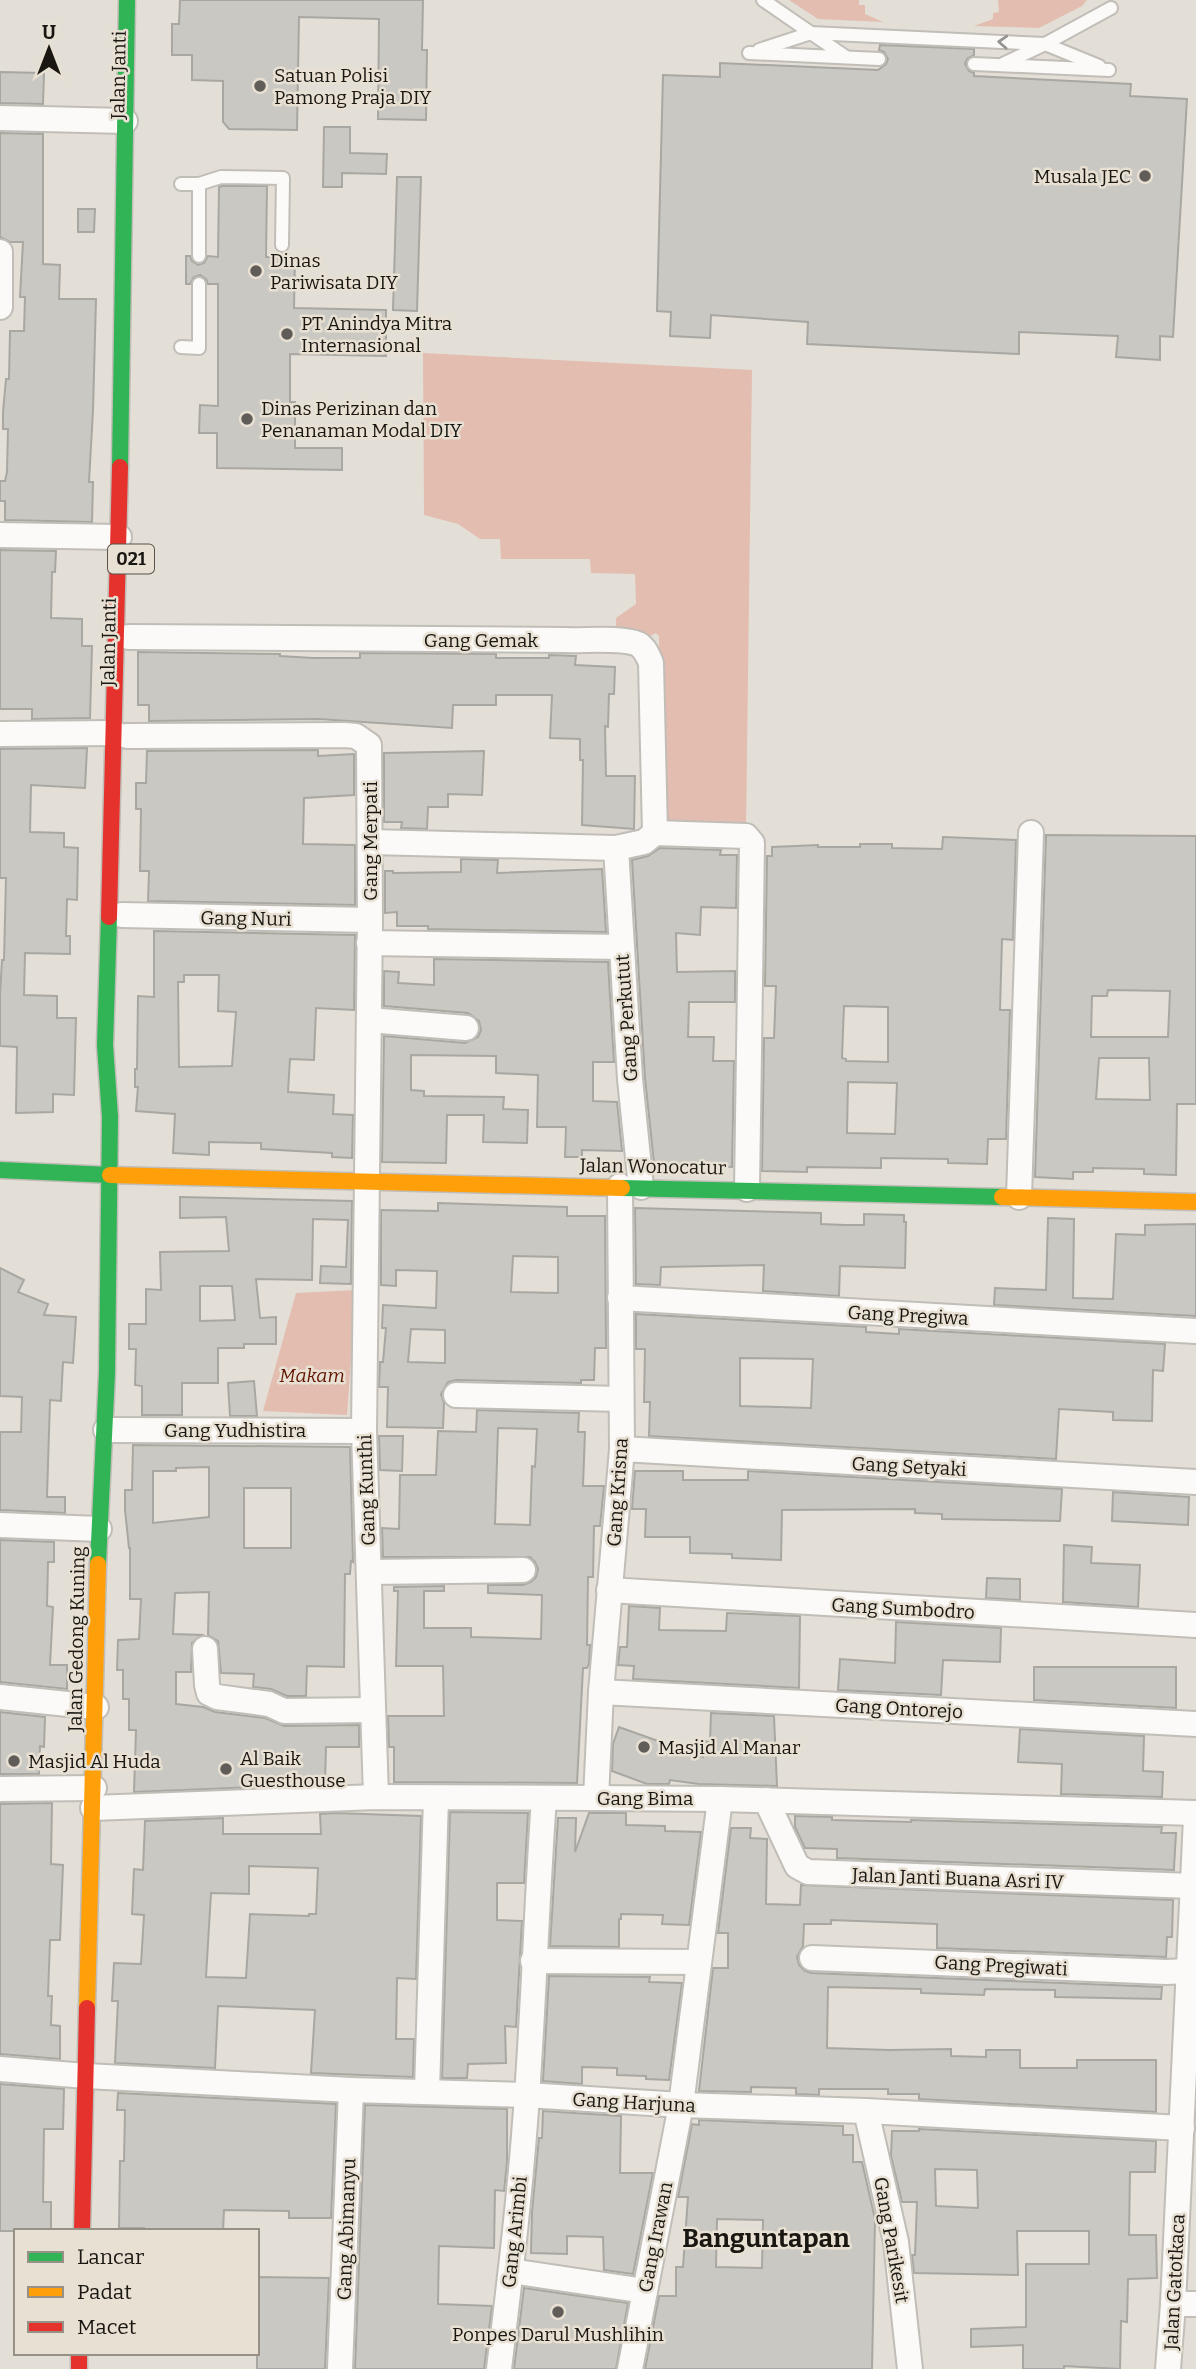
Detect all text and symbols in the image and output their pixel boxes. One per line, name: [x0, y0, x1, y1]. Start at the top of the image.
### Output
north arrow: [14, 14, 84, 84]
text: U: [42, 21, 56, 44]
street label: Jalan Janti: [106, 30, 131, 120]
one-way arrow: [998, 35, 1009, 50]
place label: Satuan Polisi Pamong Praja DIY: [274, 64, 432, 109]
marker: Satuan Polisi Pamong Praja DIY: [252, 78, 268, 94]
place label: Musala JEC: [1034, 165, 1131, 188]
marker: Musala JEC: [1137, 168, 1153, 184]
place label: Dinas Pariwisata DIY: [270, 249, 399, 294]
marker: Dinas Pariwisata DIY: [248, 263, 264, 279]
place label: PT Anindya Mitra Internasional: [301, 312, 453, 357]
marker: PT Anindya Mitra Internasional: [279, 326, 295, 342]
place label: Dinas Perizinan dan Penanaman Modal DIY: [261, 397, 463, 442]
marker: Dinas Perizinan dan Penanaman Modal DIY: [239, 411, 255, 427]
road number: 021: [108, 544, 154, 574]
street label: Jalan Janti: [96, 597, 121, 687]
street label: Gang Gemak: [424, 629, 538, 652]
street label: Gang Merpati: [359, 781, 382, 901]
street label: Gang Nuri: [200, 906, 292, 931]
street label: Gang Perkutut: [611, 953, 642, 1083]
street label: Jalan Wonocatur: [579, 1154, 727, 1179]
street label: Gang Pregiwa: [847, 1301, 970, 1330]
park label: Makam: [279, 1364, 345, 1387]
street label: Gang Yudhistira: [164, 1419, 307, 1442]
street label: Gang Kunthi: [353, 1434, 380, 1546]
street label: Gang Krisna: [602, 1436, 633, 1547]
street label: Gang Setyaki: [851, 1452, 967, 1481]
street label: Jalan Gedong Kuning: [63, 1546, 90, 1733]
street label: Gang Sumbodro: [831, 1593, 975, 1624]
street label: Gang Ontorejo: [834, 1694, 964, 1723]
place label: Masjid Al Manar: [658, 1736, 801, 1759]
marker: Masjid Al Manar: [636, 1739, 652, 1755]
place label: Al Baik Guesthouse: [240, 1747, 346, 1792]
place label: Masjid Al Huda: [28, 1750, 161, 1773]
marker: Masjid Al Huda: [6, 1753, 22, 1769]
marker: Al Baik Guesthouse: [218, 1761, 234, 1777]
street label: Gang Bima: [597, 1787, 694, 1810]
street label: Jalan Janti Buana Asri IV: [851, 1863, 1065, 1894]
street label: Gang Pregiwati: [934, 1951, 1069, 1980]
street label: Gang Harjuna: [572, 2088, 697, 2117]
street label: Gang Abimanyu: [333, 2157, 360, 2301]
street label: Gang Arimbi: [497, 2175, 532, 2289]
street label: Gang Parikesit: [869, 2175, 914, 2305]
street label: Gang Irawan: [633, 2180, 677, 2294]
street label: Jalan Gatotkaca: [1159, 2213, 1190, 2352]
district label: Banguntapan: [682, 2223, 850, 2254]
legend: [14, 2229, 259, 2355]
text: Lancar: [77, 2244, 144, 2270]
text: Padat: [77, 2279, 132, 2305]
marker: Ponpes Darul Mushlihin: [550, 2304, 566, 2320]
text: Macet: [77, 2314, 137, 2340]
place label: Ponpes Darul Mushlihin: [452, 2323, 664, 2346]

